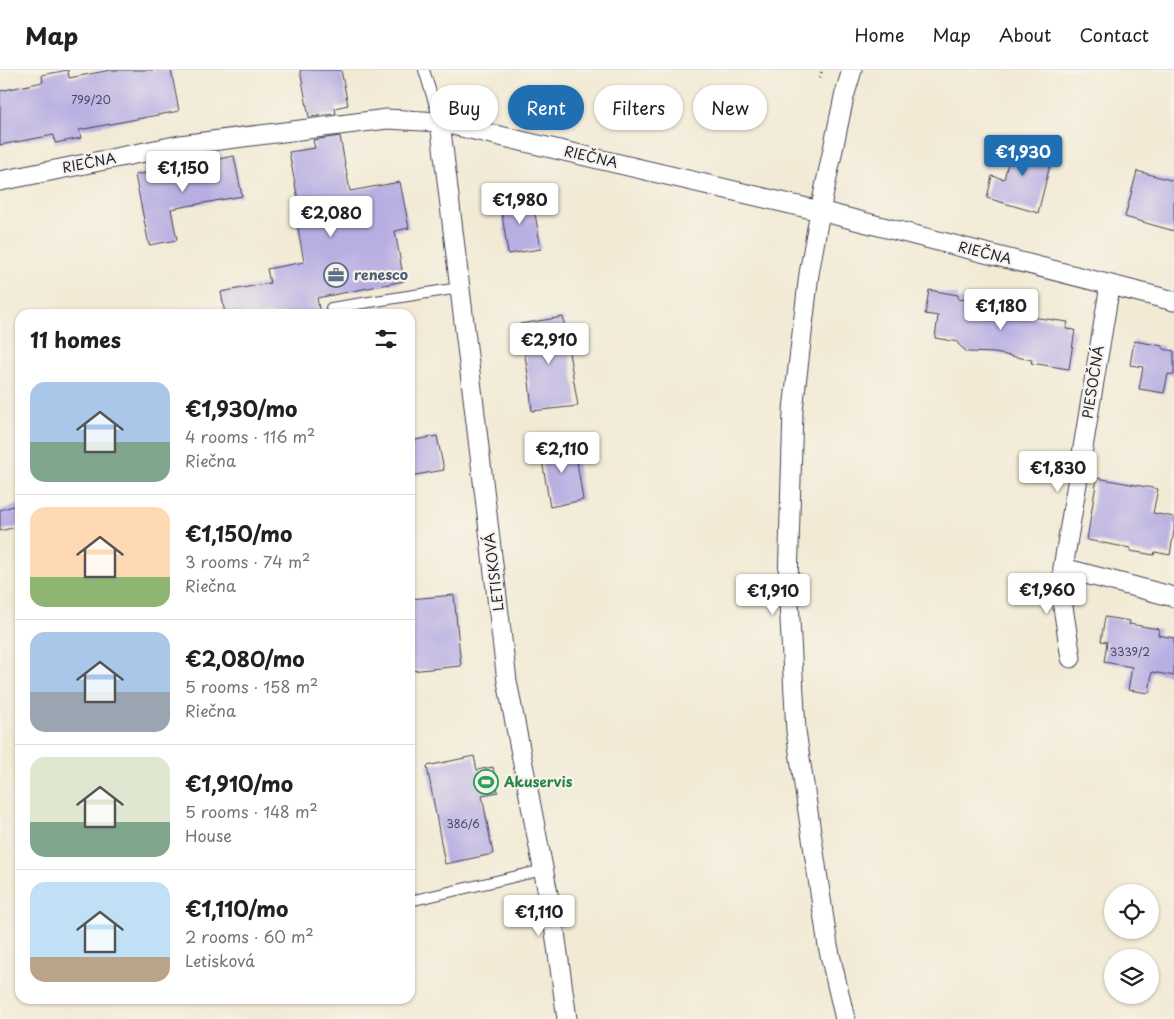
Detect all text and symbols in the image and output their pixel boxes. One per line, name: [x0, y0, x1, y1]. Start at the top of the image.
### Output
text: Map: [25, 17, 78, 53]
text: Home: [854, 21, 904, 48]
text: Map: [932, 21, 971, 48]
text: About: [999, 21, 1051, 48]
text: Contact: [1079, 21, 1149, 48]
chip: Buy: [430, 85, 498, 130]
chip: Rent: [508, 85, 584, 130]
chip: Filters: [594, 85, 683, 130]
chip: New: [693, 85, 767, 130]
house number: 799/20: [71, 91, 111, 108]
pin: €1,930: [982, 134, 1064, 177]
text: €1,930: [995, 139, 1051, 163]
street label: RIEČNA: [562, 140, 620, 173]
street label: RIEČNA: [60, 147, 118, 178]
pin: €1,150: [142, 150, 224, 193]
text: €1,150: [157, 155, 209, 179]
pin: €1,980: [479, 182, 561, 225]
text: €1,980: [492, 187, 548, 211]
pin: €2,080: [290, 196, 372, 238]
text: €2,080: [300, 200, 362, 224]
street label: RIEČNA: [956, 236, 1014, 269]
office icon: renesco: [323, 262, 349, 288]
place label: renesco: [354, 264, 408, 285]
pin: €1,180: [960, 288, 1042, 331]
text: €1,180: [975, 293, 1027, 317]
pin: €2,910: [508, 322, 590, 365]
text: 11 homes: [30, 323, 121, 355]
icon: filters: [372, 325, 400, 353]
text: €2,910: [521, 327, 577, 351]
street label: PIESOČNÁ: [1076, 344, 1109, 420]
text: €1,930/mo: [185, 392, 297, 424]
icon: home: [70, 402, 130, 462]
text: 4 rooms · 116 m²: [185, 424, 315, 448]
pin: €2,110: [521, 432, 603, 474]
text: €2,110: [536, 436, 589, 460]
text: Riečna: [185, 448, 236, 472]
pin: €1,830: [1017, 450, 1099, 493]
text: €1,830: [1030, 455, 1086, 479]
text: €1,150/mo: [185, 517, 292, 549]
icon: home: [70, 527, 130, 587]
street label: LETISKOVÁ: [478, 531, 509, 612]
text: 3 rooms · 74 m²: [185, 549, 310, 573]
pin: €1,960: [1006, 572, 1088, 615]
text: Riečna: [185, 573, 236, 597]
pin: €1,910: [732, 574, 814, 616]
text: €1,960: [1019, 577, 1075, 601]
text: €1,910: [747, 578, 799, 602]
text: €2,080/mo: [185, 642, 305, 674]
house number: 3339/2: [1110, 643, 1150, 660]
icon: home: [70, 652, 130, 712]
text: 5 rooms · 158 m²: [185, 674, 318, 698]
text: Riečna: [185, 698, 236, 722]
text: €1,910/mo: [185, 767, 293, 799]
sports icon: Akuservis: [473, 769, 499, 795]
place label: Akuservis: [503, 771, 573, 792]
icon: home: [70, 777, 130, 837]
text: 5 rooms · 148 m²: [185, 799, 318, 823]
house number: 386/6: [446, 815, 480, 832]
text: House: [185, 823, 232, 847]
map controls: [1104, 884, 1159, 1004]
button: locate: [1104, 884, 1159, 939]
text: €1,110/mo: [185, 892, 288, 924]
pin: €1,110: [498, 894, 580, 937]
text: €1,110: [515, 899, 563, 923]
icon: home: [70, 902, 130, 962]
text: 2 rooms · 60 m²: [185, 924, 314, 948]
text: Letisková: [185, 948, 255, 972]
button: layers: [1104, 949, 1159, 1004]

